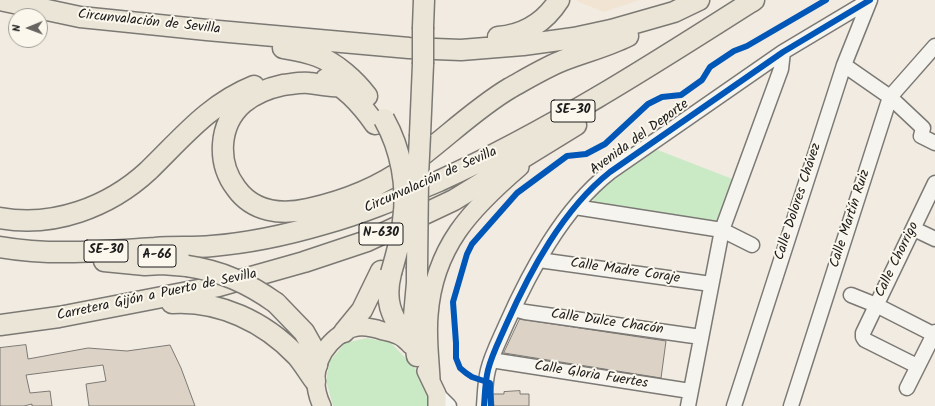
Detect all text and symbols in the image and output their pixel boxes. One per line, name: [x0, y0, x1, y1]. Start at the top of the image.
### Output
street label: Circunvalación de Sevilla: [77, 7, 221, 39]
north arrow: [8, 8, 48, 48]
text: N: [8, 25, 26, 32]
street label: Avenida del Deporte: [587, 97, 693, 179]
road number: SE-30: [551, 100, 595, 122]
street label: Calle Dolores Chávez: [772, 141, 826, 263]
street label: Circunvalación de Sevilla: [362, 144, 500, 218]
street label: Calle Martín Ruiz: [827, 168, 875, 270]
street label: Calle Chorrigo: [873, 220, 923, 300]
road number: N-630: [359, 223, 403, 245]
road number: SE-30: [84, 240, 128, 262]
road number: A-66: [138, 245, 176, 267]
street label: Calle Madre Coraje: [569, 256, 681, 288]
street label: Carretera Gijón a Puerto de Sevilla: [55, 267, 259, 325]
street label: Calle Dulce Chacón: [550, 307, 664, 339]
street label: Calle Gloria Fuertes: [533, 359, 649, 393]

